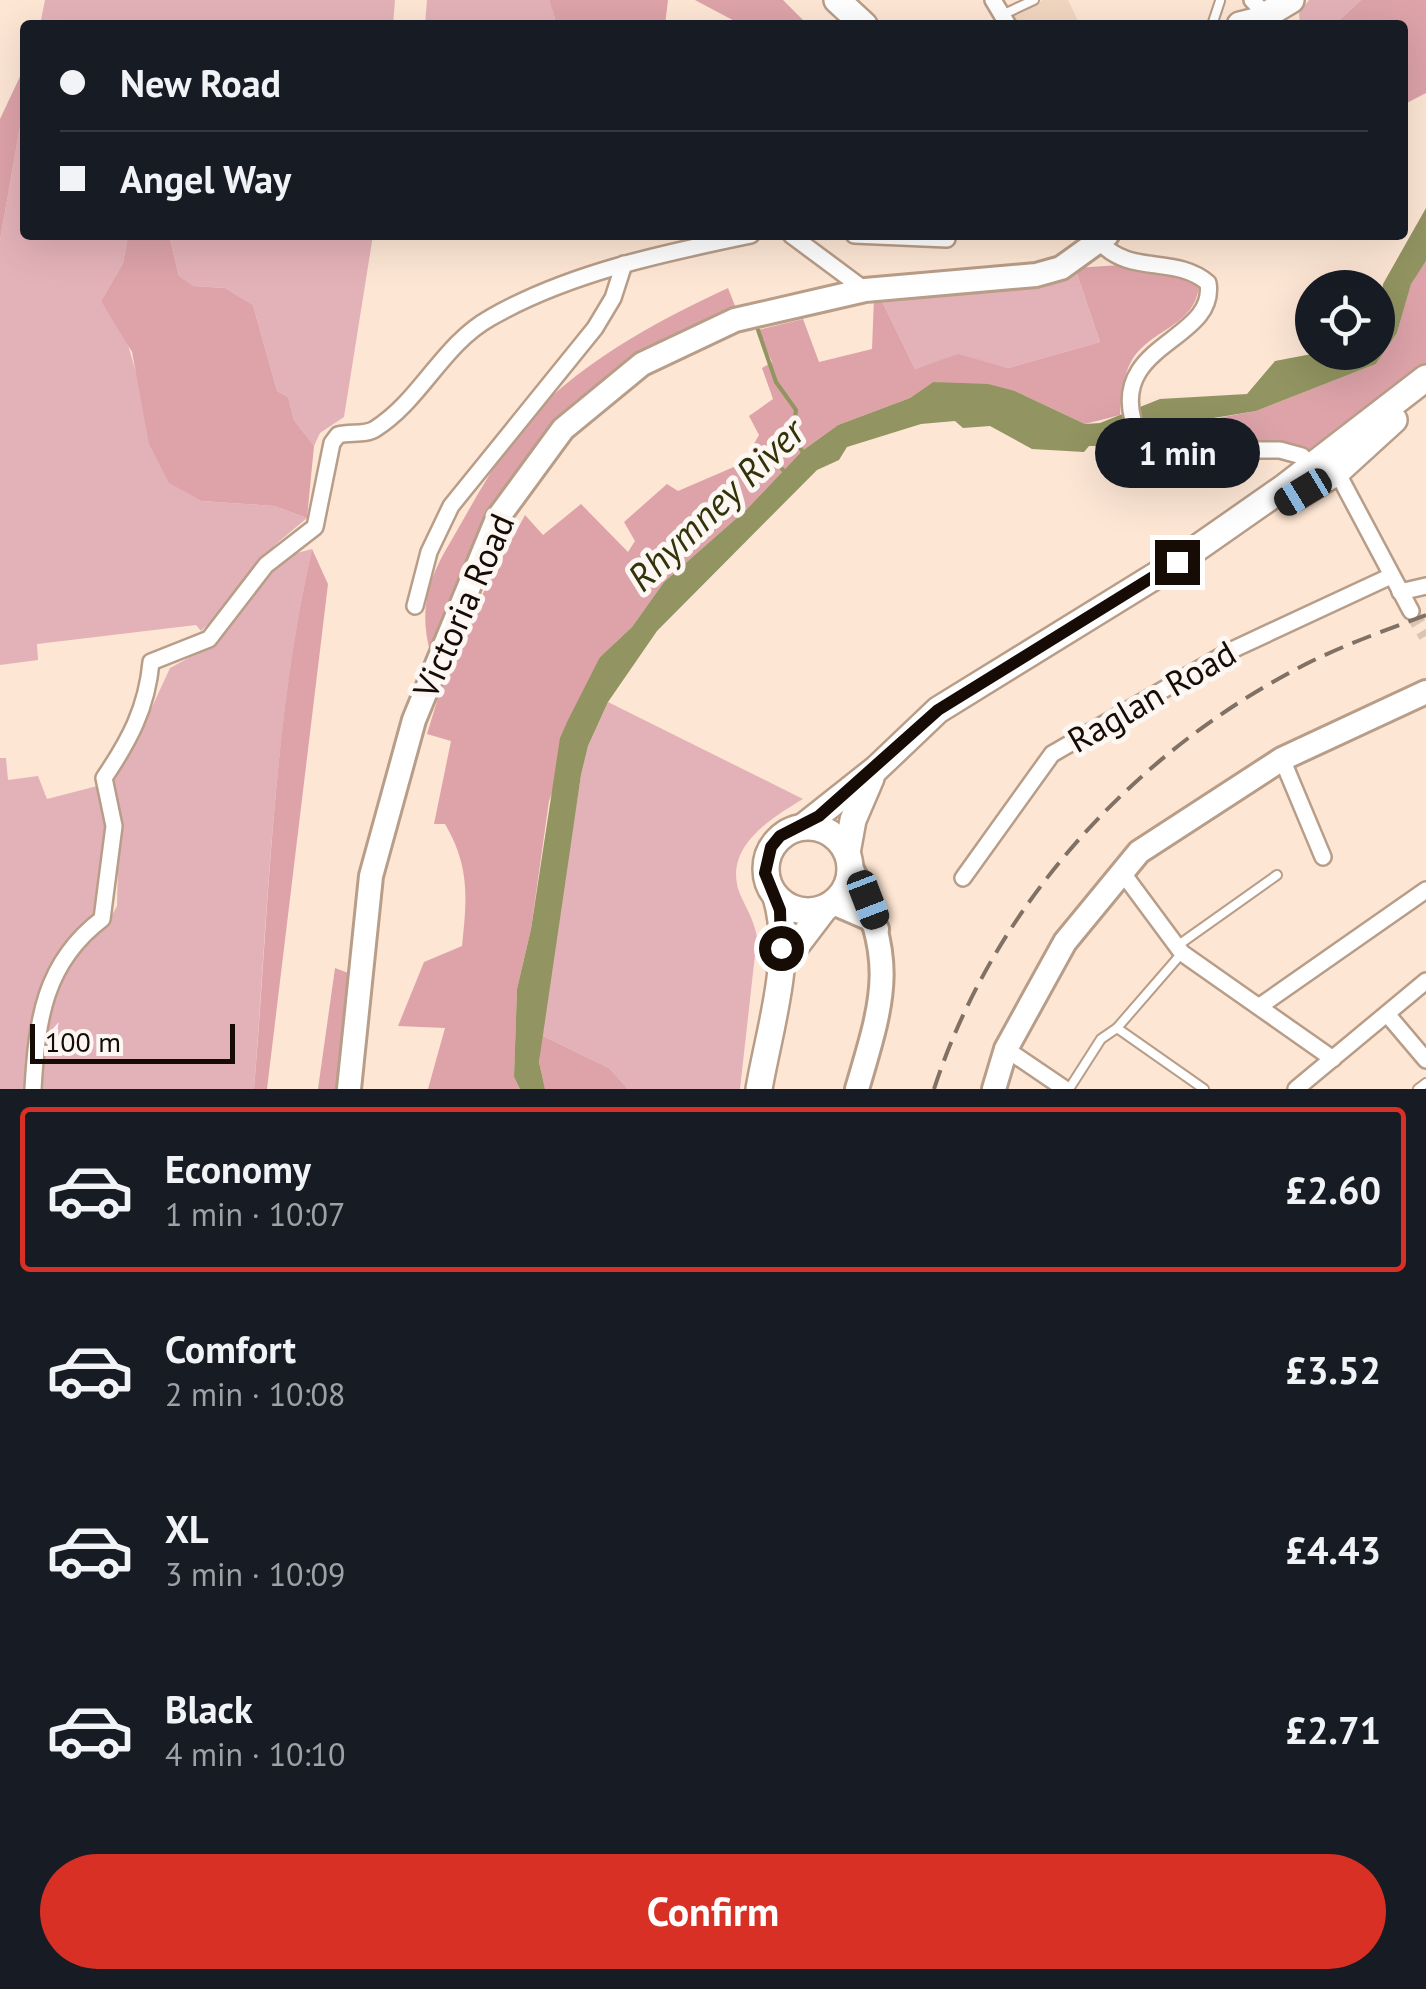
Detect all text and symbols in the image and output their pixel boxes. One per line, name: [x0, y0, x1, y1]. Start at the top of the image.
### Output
text: New Road: [120, 58, 281, 107]
text: Angel Way: [120, 154, 291, 203]
map controls: [1295, 270, 1395, 370]
button: locate: [1295, 270, 1395, 370]
water label: Rhymney River: [616, 405, 816, 601]
callout: 1 min: [1094, 417, 1260, 487]
text: 1 min: [1138, 432, 1217, 474]
car: [1270, 464, 1336, 520]
street label: Victoria Road: [402, 506, 524, 706]
route end: [1155, 540, 1200, 585]
street label: Raglan Road: [1059, 630, 1244, 763]
car: [843, 867, 893, 933]
route start: [759, 926, 804, 971]
scale bar: [30, 1019, 235, 1064]
text: 100 m: [45, 1023, 121, 1060]
text: Economy: [165, 1144, 311, 1193]
icon: car: [45, 1145, 135, 1235]
text: £2.60: [1285, 1165, 1381, 1214]
text: 1 min · 10:07: [165, 1193, 345, 1235]
text: Comfort: [165, 1324, 296, 1373]
icon: car: [45, 1325, 135, 1415]
text: £3.52: [1285, 1345, 1381, 1394]
text: 2 min · 10:08: [165, 1373, 345, 1415]
text: XL: [165, 1504, 209, 1553]
icon: car: [45, 1505, 135, 1595]
text: £4.43: [1285, 1525, 1381, 1574]
text: 3 min · 10:09: [165, 1553, 345, 1595]
text: Black: [165, 1684, 253, 1733]
icon: car: [45, 1685, 135, 1775]
text: £2.71: [1285, 1705, 1381, 1754]
text: 4 min · 10:10: [165, 1733, 345, 1775]
button: Confirm: [40, 1854, 1386, 1969]

